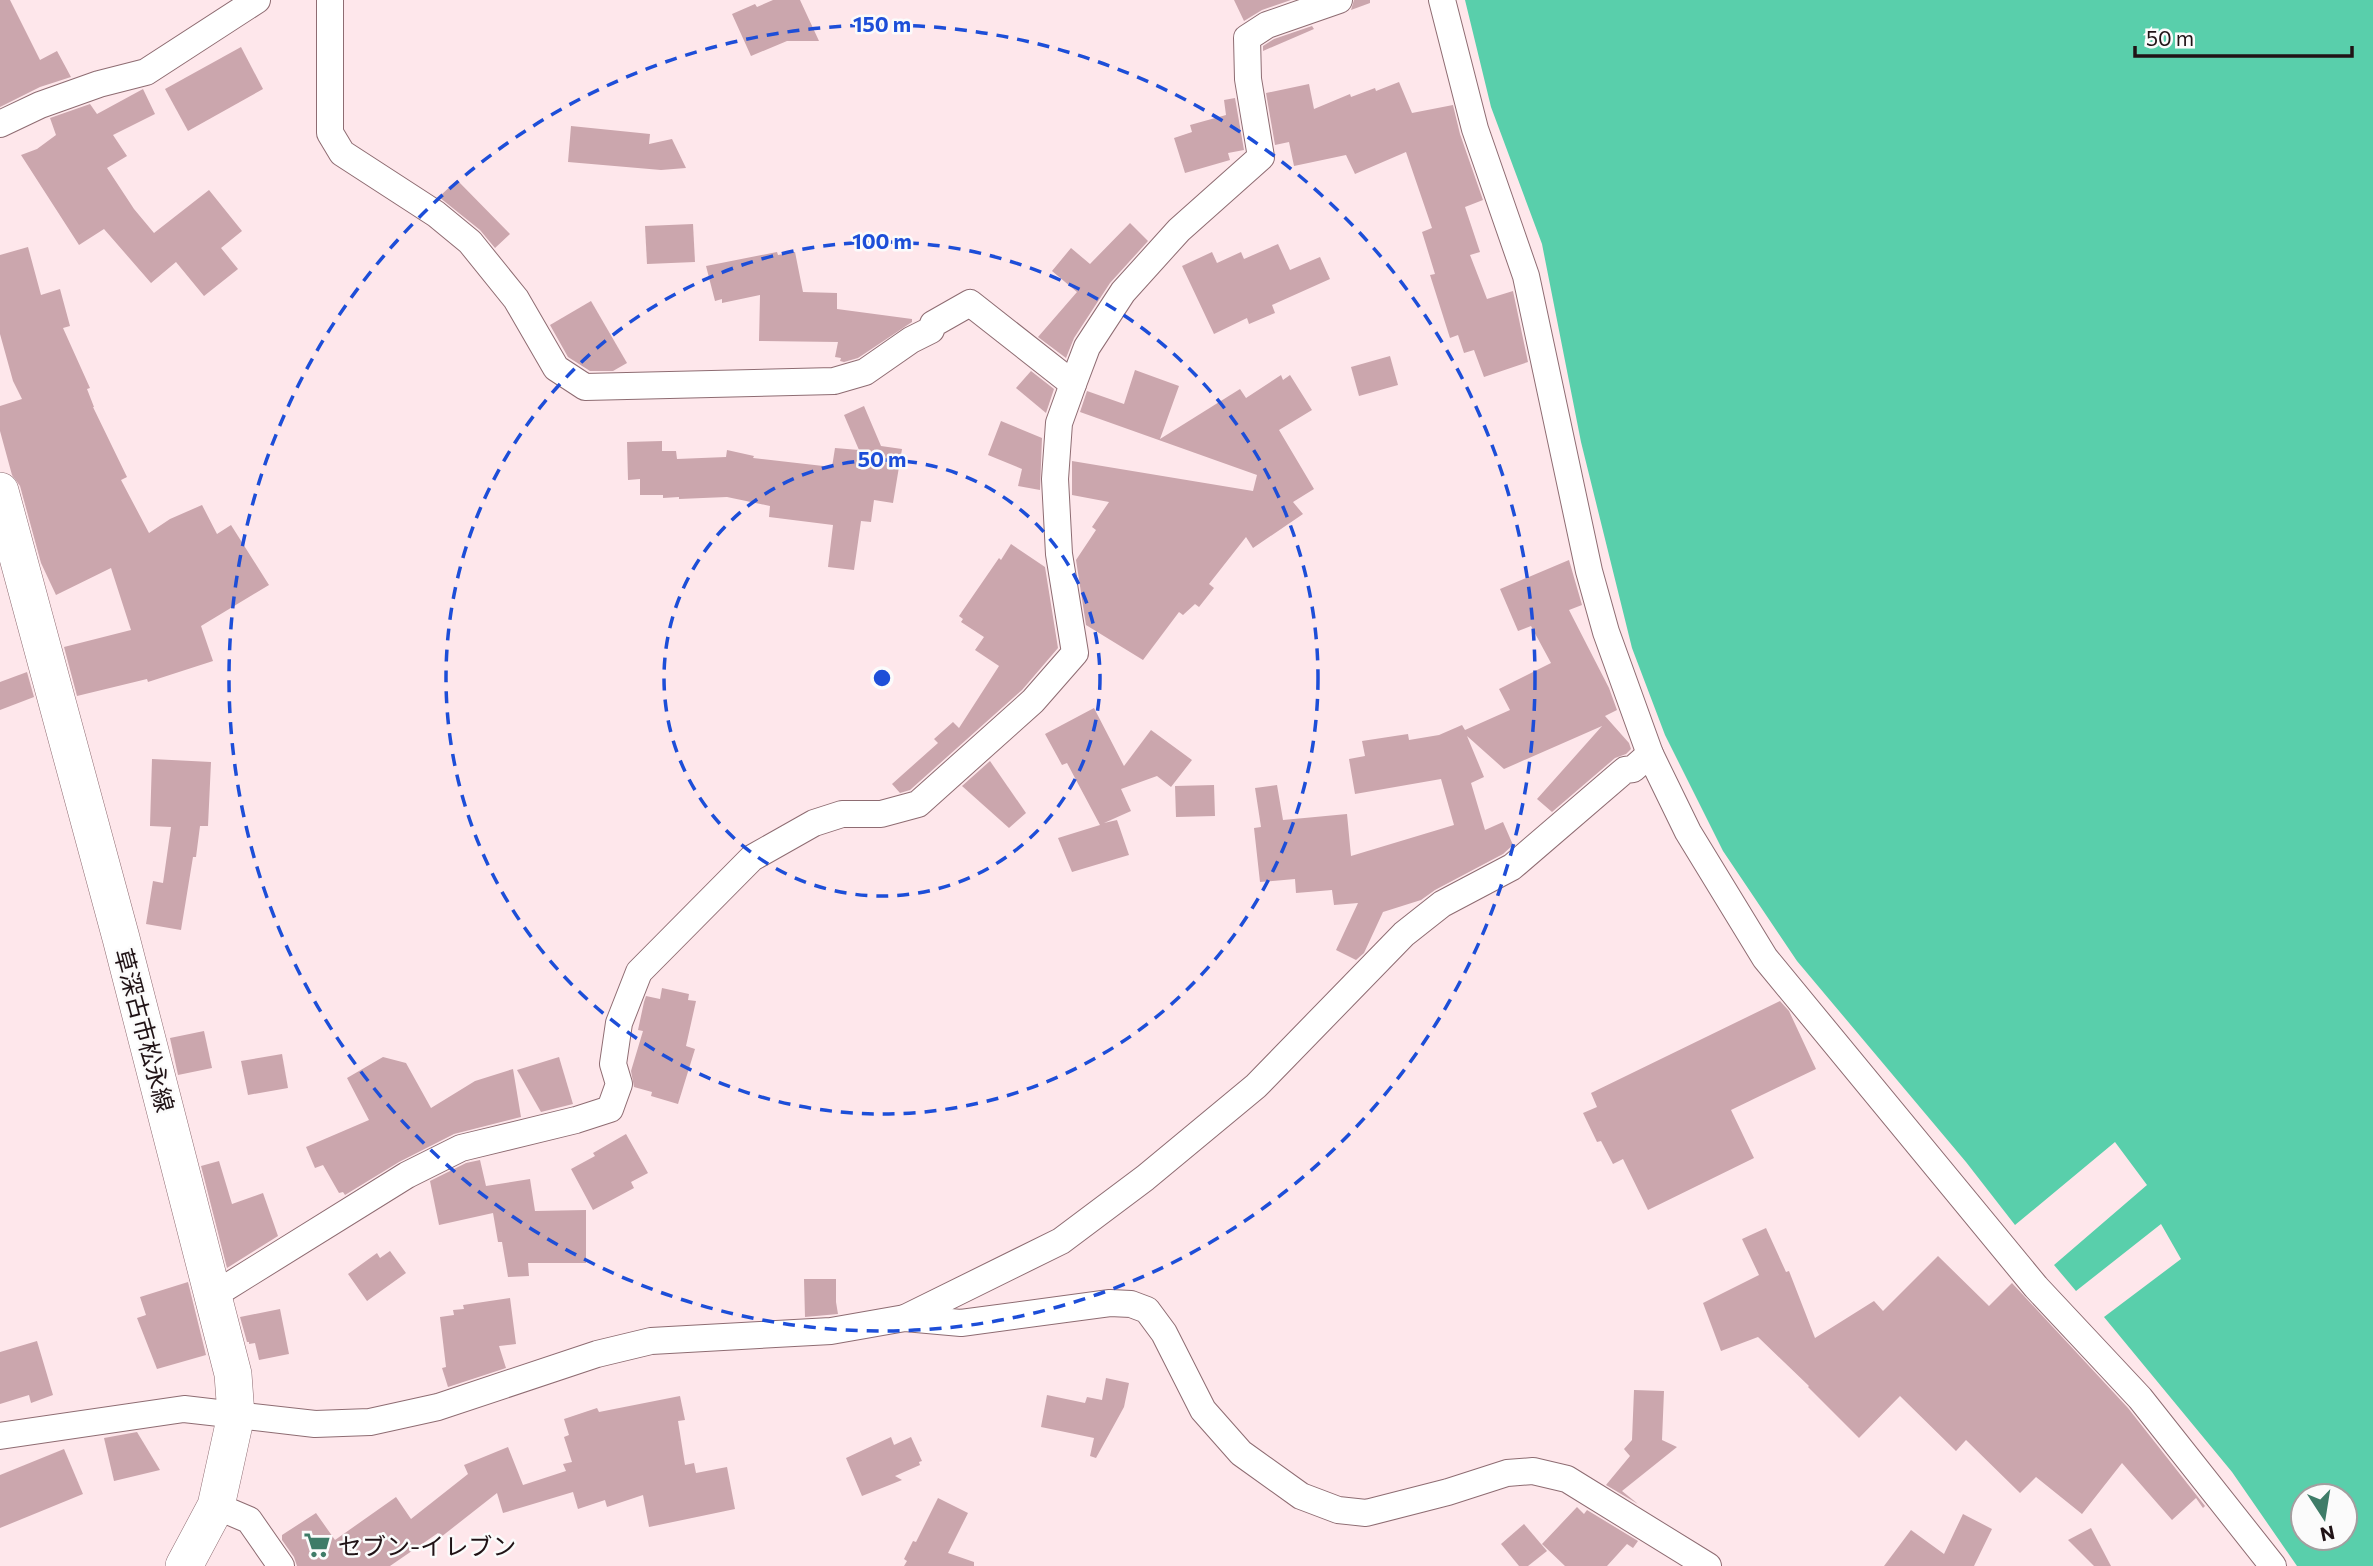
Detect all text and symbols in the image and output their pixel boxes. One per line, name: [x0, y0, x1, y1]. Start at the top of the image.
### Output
text: 150 m: [853, 11, 911, 36]
scale bar: [2135, 14, 2352, 58]
text: 50 m: [2146, 25, 2194, 50]
text: 100 m: [852, 228, 912, 253]
text: 50 m: [858, 446, 906, 471]
centre of rings: [870, 666, 894, 690]
street label: 草深古市松永線: [109, 945, 181, 1115]
north arrow: [2289, 1482, 2359, 1552]
text: N: [2318, 1521, 2337, 1547]
supermarket icon: セブン-イレブン: [302, 1530, 332, 1560]
place label: セブン-イレブン: [338, 1531, 516, 1560]

